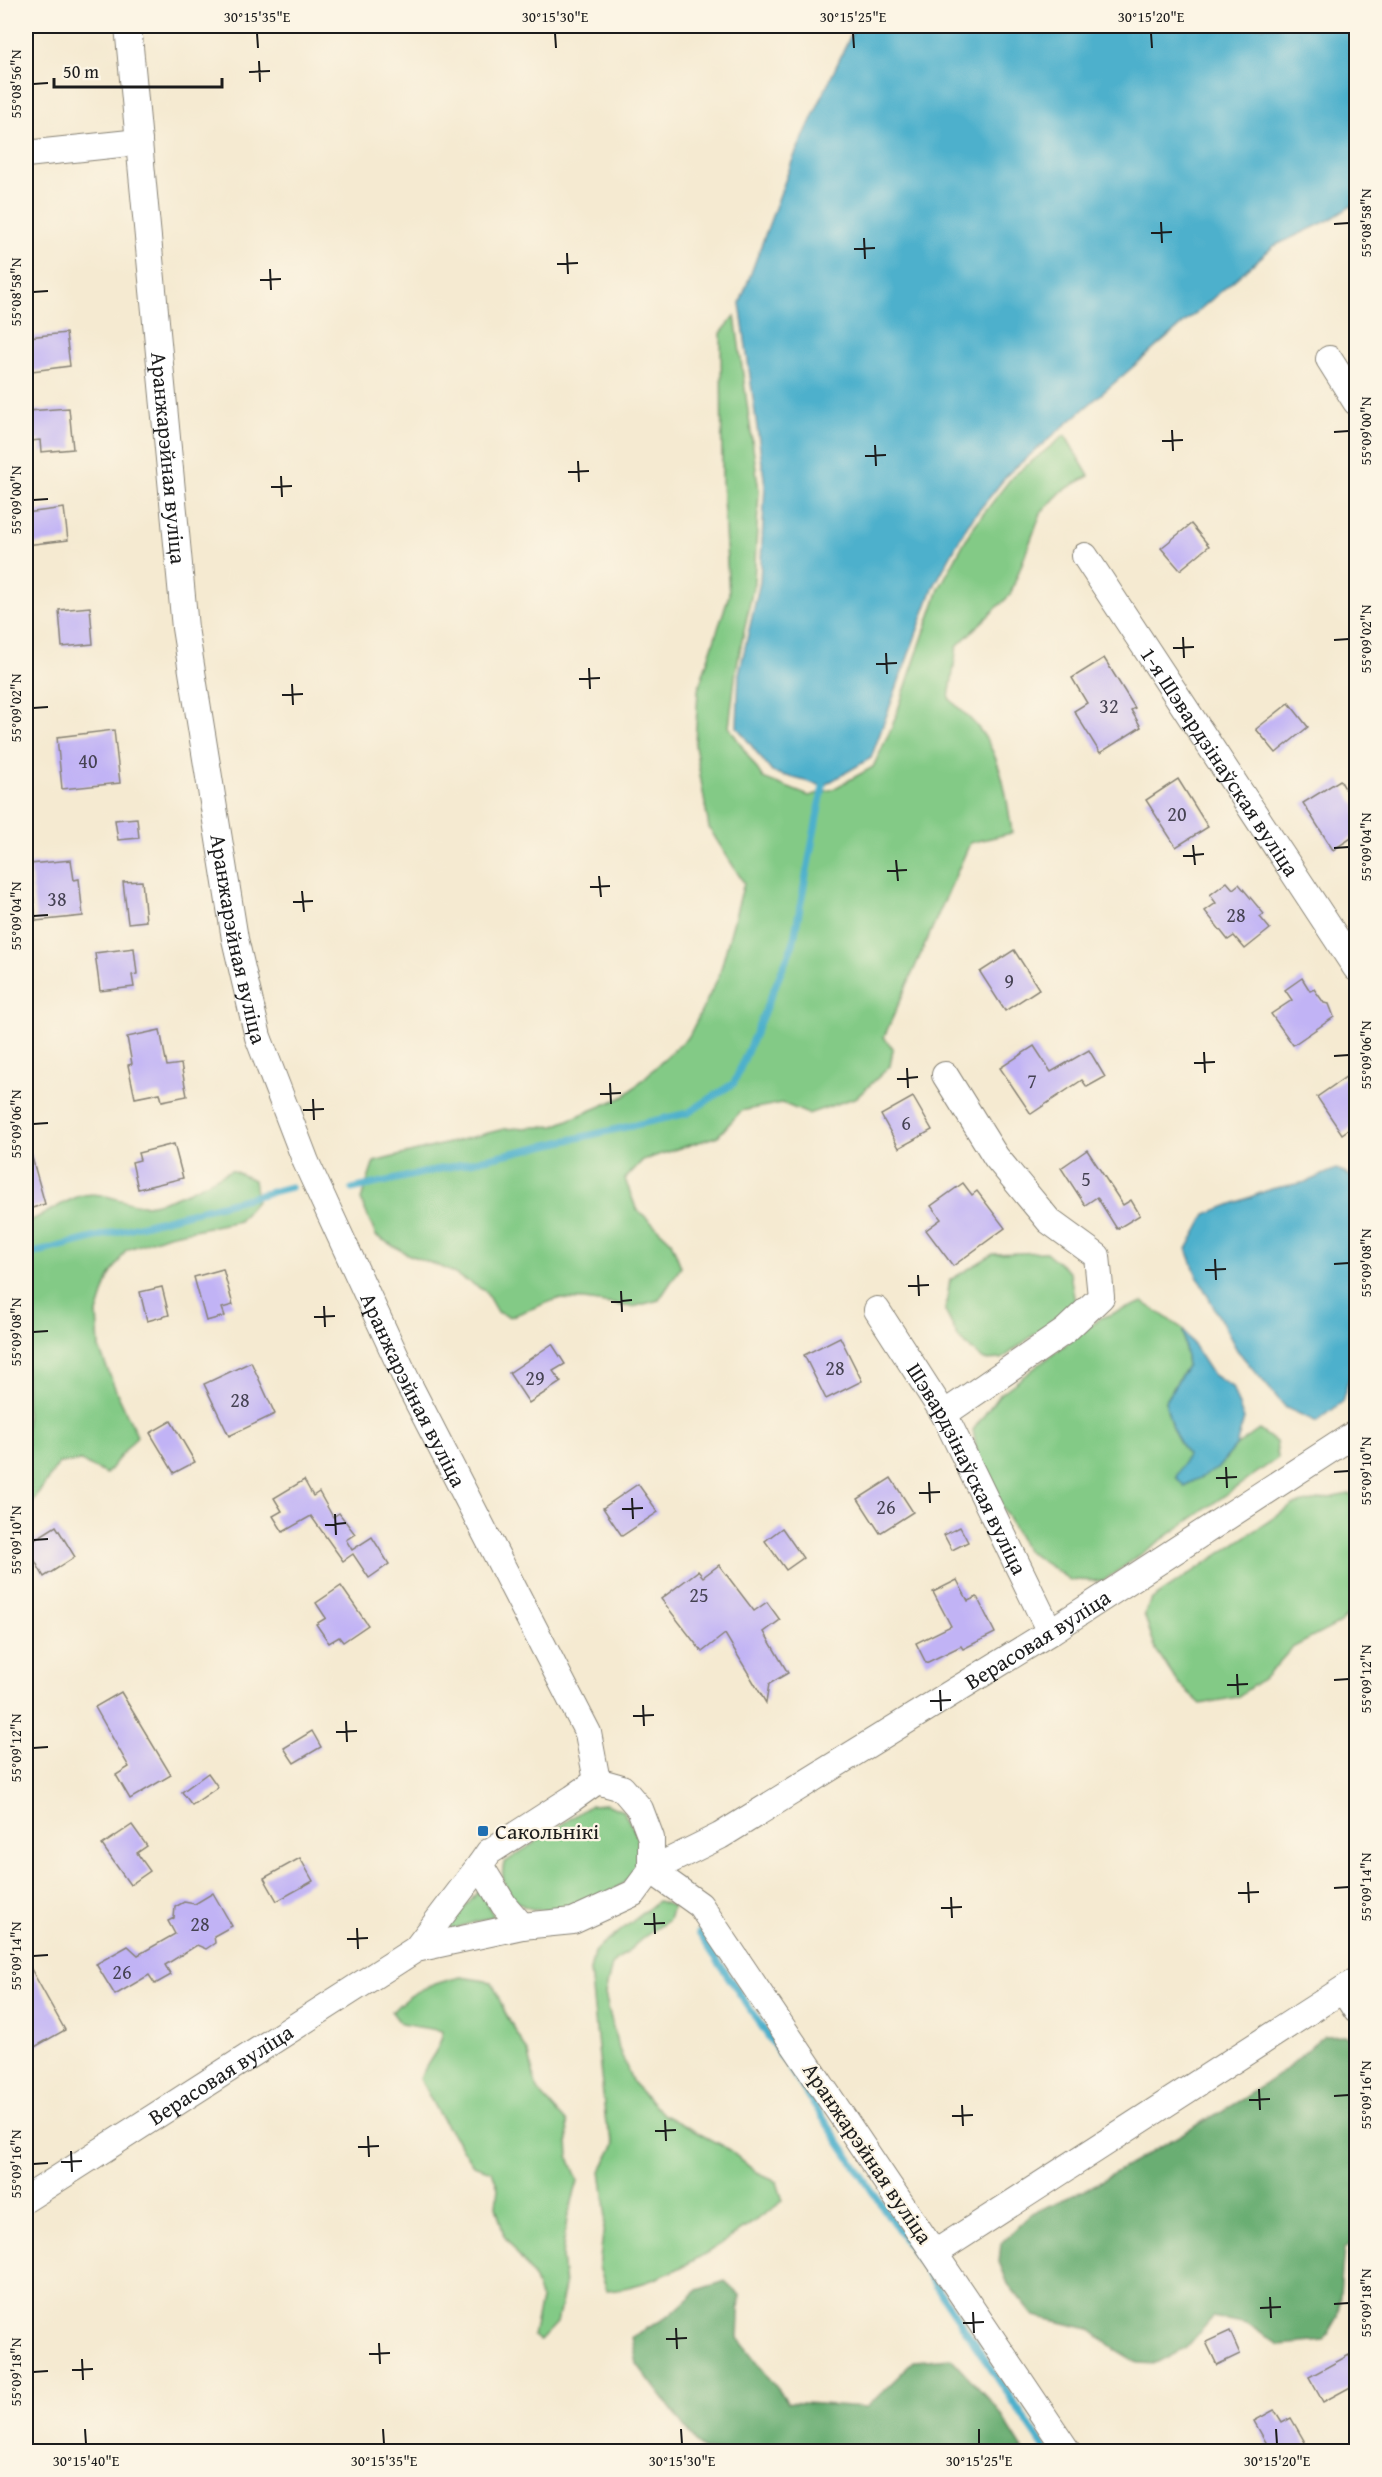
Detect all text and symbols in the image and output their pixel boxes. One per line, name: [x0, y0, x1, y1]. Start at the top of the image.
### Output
text: 30°15'35"E: [224, 6, 291, 27]
text: 30°15'30"E: [522, 6, 589, 27]
text: 30°15'25"E: [820, 6, 887, 27]
text: 30°15'20"E: [1118, 6, 1185, 27]
text: 55°08'56"N: [5, 49, 26, 118]
scale bar: [54, 51, 222, 89]
text: 50 m: [63, 58, 99, 85]
text: 55°08'58"N: [1355, 188, 1376, 257]
text: 55°08'58"N: [5, 257, 26, 326]
street label: Аранжарэйная вуліца: [143, 351, 195, 566]
text: 55°09'00"N: [1355, 396, 1376, 465]
text: 55°09'00"N: [5, 465, 26, 534]
text: 55°09'02"N: [1355, 604, 1376, 673]
street label: 1-я Шэвардзінаўская вуліца: [1133, 640, 1308, 883]
text: 55°09'02"N: [5, 673, 26, 742]
house number: 32: [1099, 691, 1119, 720]
house number: 40: [78, 746, 98, 775]
house number: 20: [1167, 799, 1187, 828]
text: 55°09'04"N: [1355, 812, 1376, 881]
street label: Аранжарэйная вуліца: [202, 832, 275, 1049]
text: 55°09'04"N: [5, 881, 26, 950]
house number: 38: [47, 884, 67, 913]
house number: 28: [1226, 900, 1246, 929]
house number: 9: [1004, 966, 1014, 995]
text: 55°09'06"N: [1355, 1020, 1376, 1089]
house number: 7: [1027, 1066, 1037, 1095]
text: 55°09'06"N: [5, 1089, 26, 1158]
house number: 6: [901, 1108, 911, 1137]
house number: 5: [1081, 1164, 1091, 1193]
text: 55°09'08"N: [1355, 1228, 1376, 1297]
street label: Аранжарэйная вуліца: [352, 1287, 475, 1493]
text: 55°09'08"N: [5, 1297, 26, 1366]
house number: 28: [825, 1353, 845, 1382]
street label: Шэвардзінаўская вуліца: [899, 1356, 1036, 1580]
house number: 29: [525, 1363, 545, 1392]
house number: 28: [230, 1385, 250, 1414]
text: 55°09'10"N: [1355, 1436, 1376, 1505]
house number: 26: [876, 1492, 896, 1521]
text: 55°09'10"N: [5, 1505, 26, 1574]
house number: 25: [689, 1580, 709, 1609]
street label: Верасовая вуліца: [958, 1581, 1117, 1697]
text: 55°09'12"N: [1355, 1644, 1376, 1713]
text: 55°09'12"N: [5, 1713, 26, 1782]
place label: Сакольнікі: [495, 1815, 599, 1847]
marker: Сакольнікі: [476, 1824, 490, 1838]
text: 55°09'14"N: [1355, 1852, 1376, 1921]
house number: 28: [190, 1909, 210, 1938]
text: 55°09'14"N: [5, 1921, 26, 1990]
house number: 26: [112, 1957, 132, 1986]
street label: Верасовая вуліца: [142, 2016, 300, 2133]
street label: Аранжарэйная вуліца: [795, 2056, 941, 2251]
text: 55°09'16"N: [1355, 2060, 1376, 2129]
text: 55°09'16"N: [5, 2129, 26, 2198]
text: 55°09'18"N: [1355, 2268, 1376, 2337]
text: 55°09'18"N: [5, 2337, 26, 2406]
text: 30°15'40"E: [53, 2450, 120, 2471]
text: 30°15'35"E: [351, 2450, 418, 2471]
text: 30°15'30"E: [649, 2450, 716, 2471]
text: 30°15'25"E: [946, 2450, 1013, 2471]
text: 30°15'20"E: [1244, 2450, 1311, 2471]

